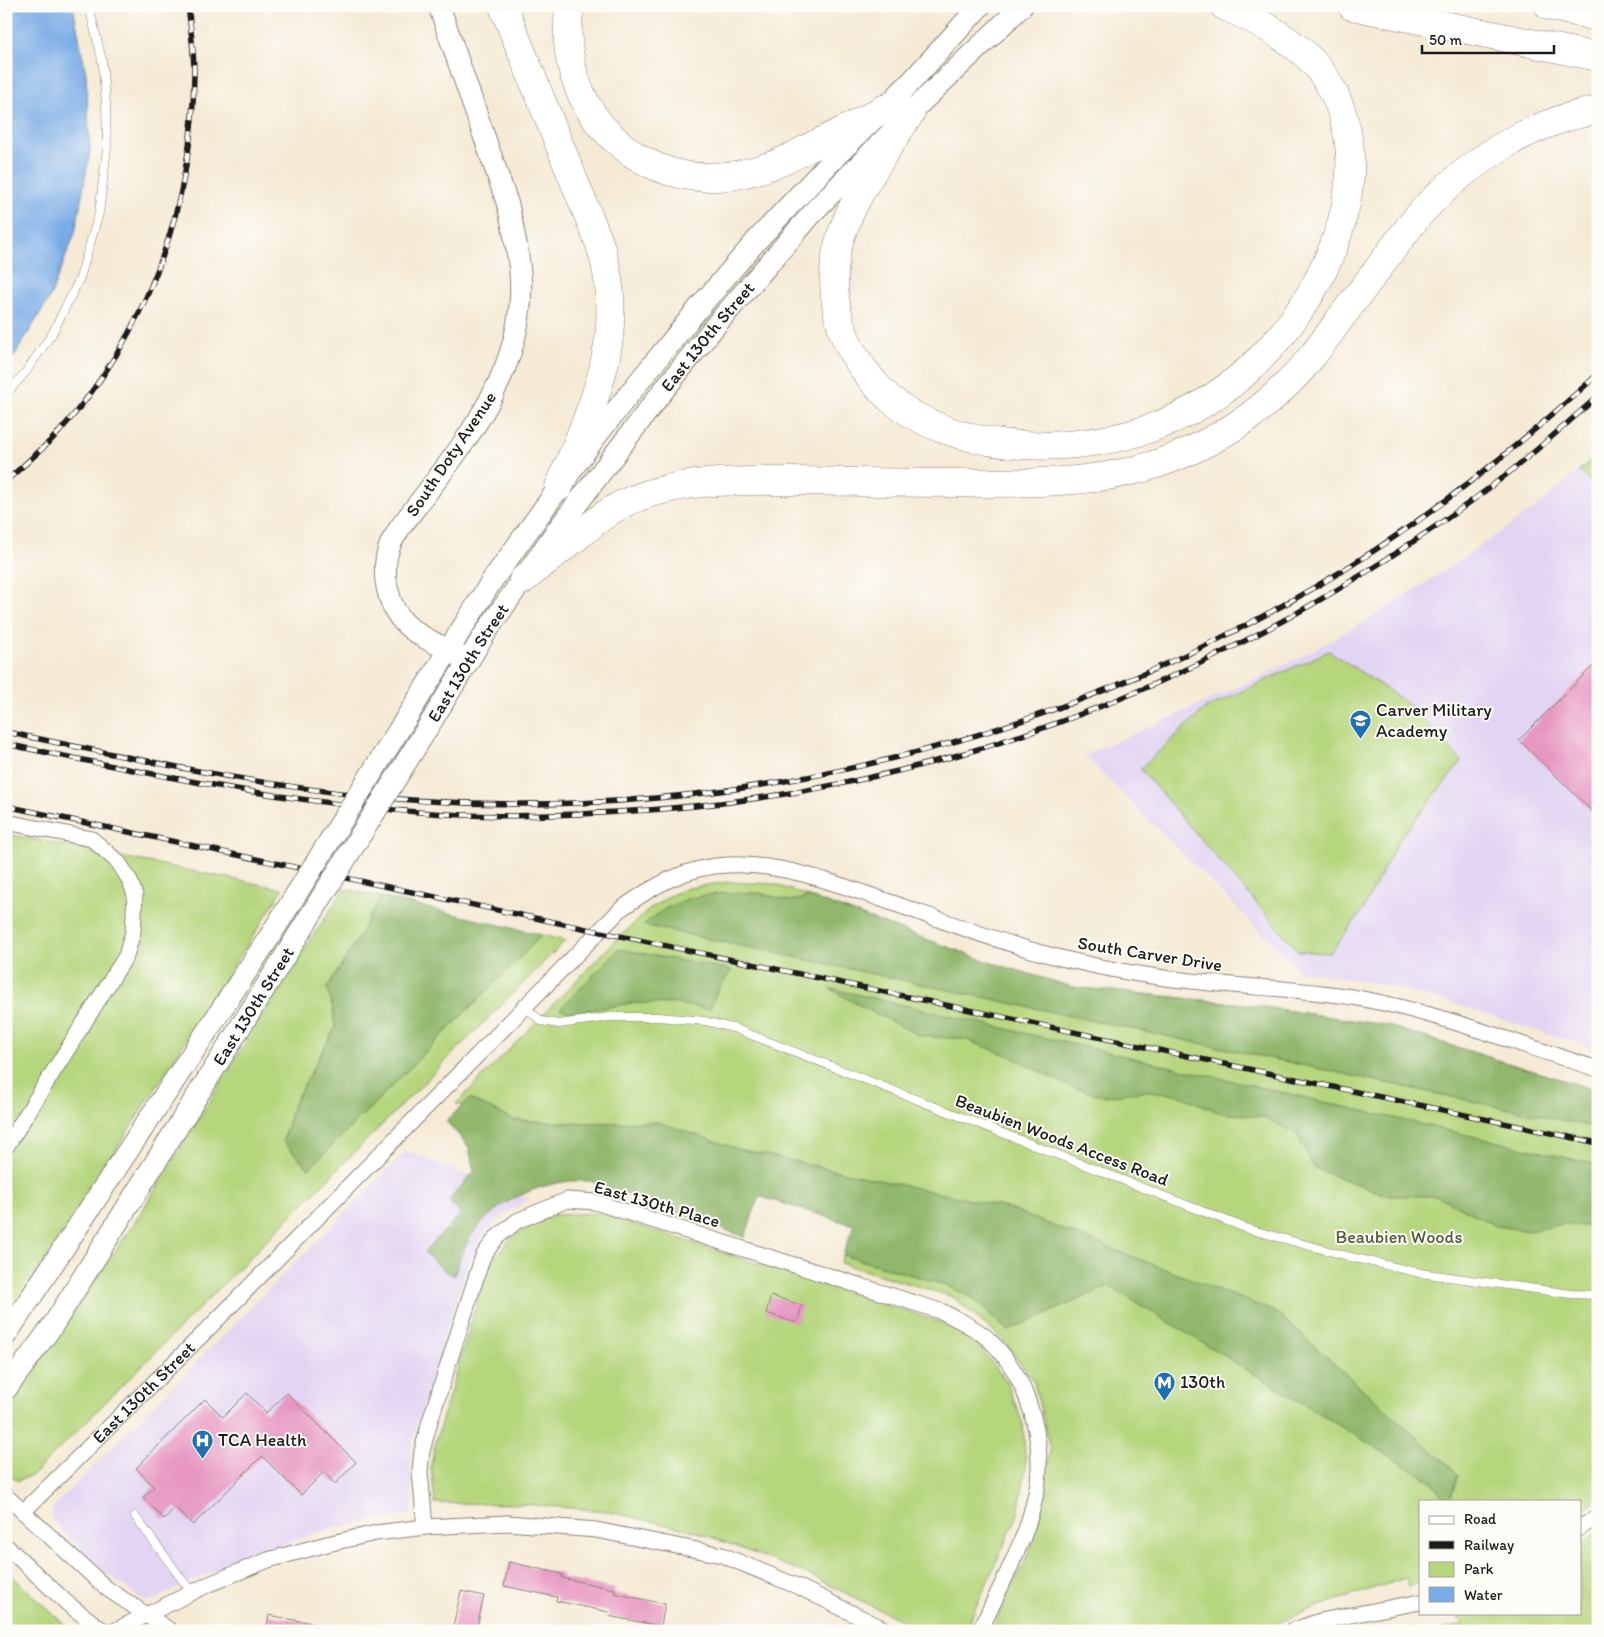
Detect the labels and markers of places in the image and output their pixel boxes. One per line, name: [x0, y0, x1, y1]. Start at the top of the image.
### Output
place label: Carver Military Academy: [1376, 699, 1492, 742]
school or university icon: Carver Military Academy: [1348, 708, 1372, 739]
metro station icon: 130th: [1152, 1370, 1176, 1401]
place label: 130th: [1180, 1371, 1225, 1393]
hospital icon: TCA Health: [190, 1428, 214, 1459]
place label: TCA Health: [218, 1429, 307, 1451]

